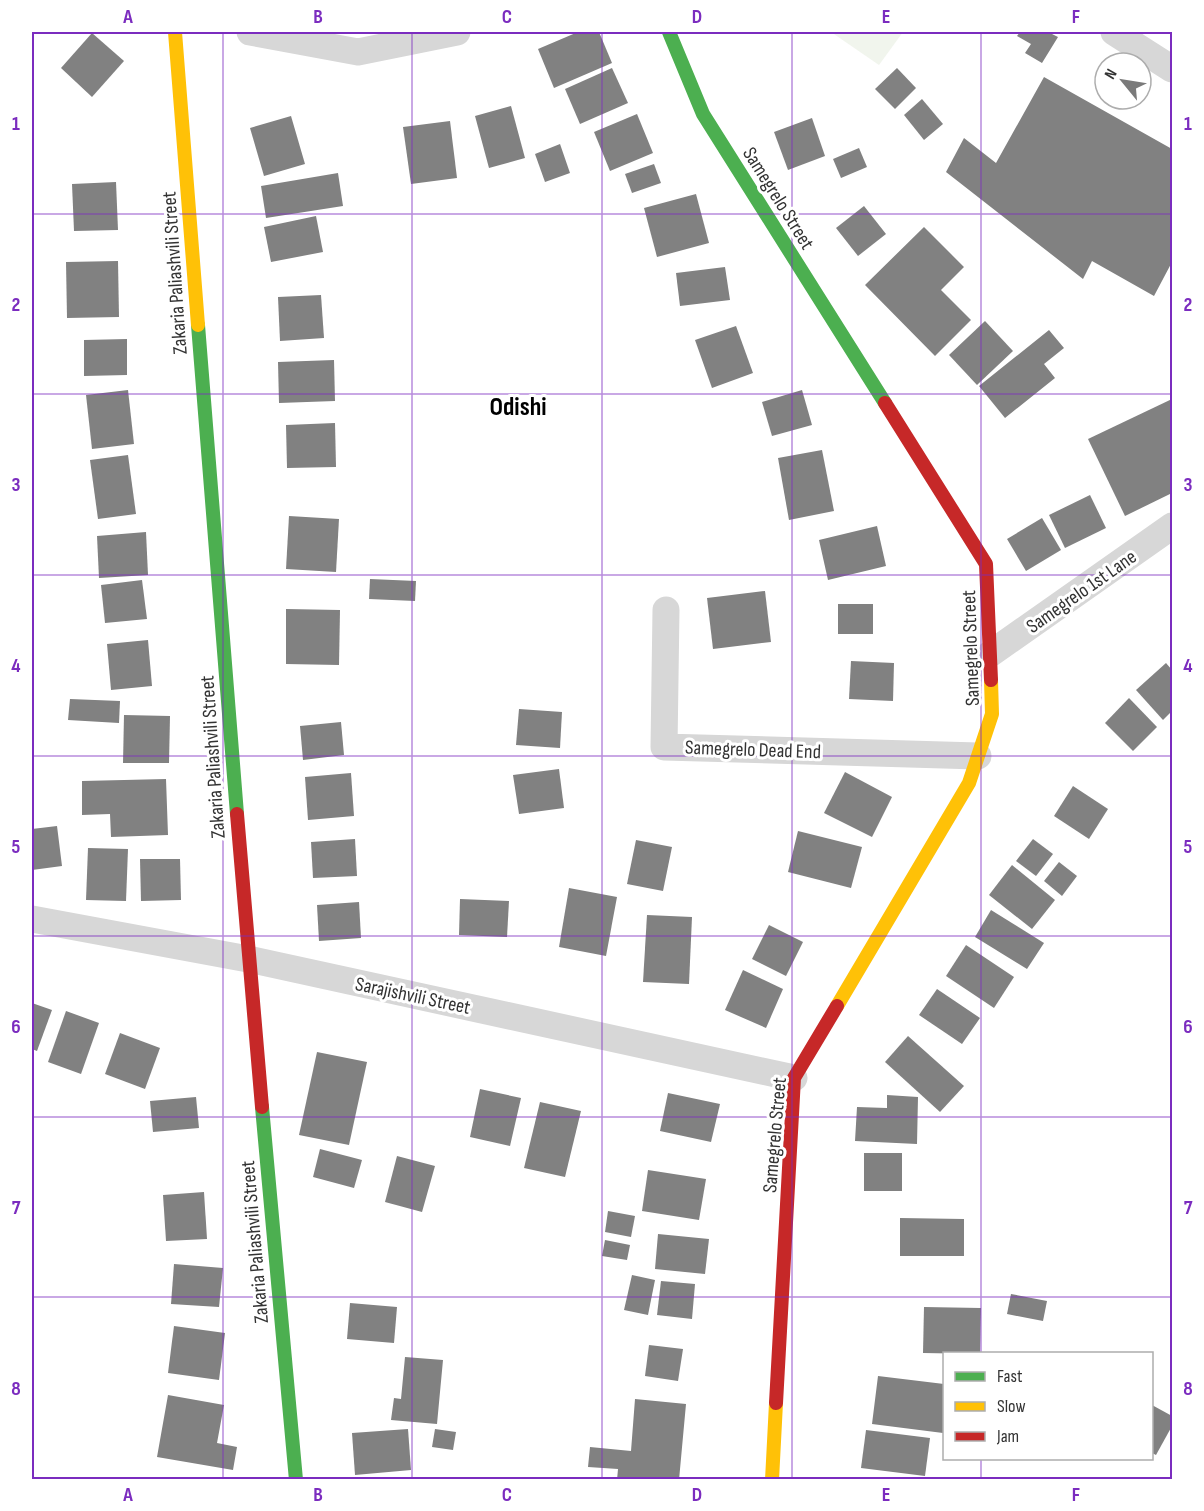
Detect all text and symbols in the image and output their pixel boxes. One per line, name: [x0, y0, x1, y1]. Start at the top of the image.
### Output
text: A: [122, 5, 133, 29]
text: B: [313, 5, 323, 29]
text: C: [502, 5, 512, 29]
text: D: [692, 5, 702, 29]
text: E: [882, 5, 890, 29]
text: F: [1072, 5, 1080, 29]
north arrow: [1093, 51, 1153, 111]
text: N: [1101, 66, 1122, 83]
text: 1: [12, 112, 20, 136]
text: 1: [1184, 112, 1192, 136]
street label: Samegrelo Street: [737, 143, 819, 254]
street label: Zakaria Paliashvili Street: [157, 191, 193, 355]
text: 2: [12, 293, 20, 317]
text: 2: [1184, 293, 1192, 317]
district label: Odishi: [490, 392, 546, 423]
text: 3: [12, 473, 21, 497]
text: 3: [1184, 473, 1193, 497]
street label: Samegrelo 1st Lane: [1022, 545, 1141, 639]
street label: Samegrelo Street: [957, 590, 985, 706]
text: 4: [11, 654, 21, 678]
text: 4: [1183, 654, 1193, 678]
street label: Zakaria Paliashvili Street: [195, 675, 231, 839]
street label: Samegrelo Dead End: [685, 736, 821, 764]
text: 5: [12, 835, 21, 859]
text: 5: [1184, 835, 1193, 859]
street label: Sarajishvili Street: [353, 972, 473, 1020]
text: 6: [11, 1015, 21, 1039]
text: 6: [1183, 1015, 1193, 1039]
street label: Samegrelo Street: [758, 1076, 792, 1194]
street label: Zakaria Paliashvili Street: [236, 1160, 274, 1324]
text: 7: [12, 1196, 21, 1220]
text: 7: [1184, 1196, 1193, 1220]
legend: [943, 1352, 1153, 1460]
text: Fast: [997, 1366, 1023, 1387]
text: 8: [11, 1377, 21, 1401]
text: 8: [1183, 1377, 1193, 1401]
text: Slow: [997, 1396, 1026, 1417]
text: Jam: [996, 1426, 1019, 1447]
text: A: [122, 1483, 133, 1507]
text: B: [313, 1483, 323, 1507]
text: C: [502, 1483, 512, 1507]
text: D: [692, 1483, 702, 1507]
text: E: [882, 1483, 890, 1507]
text: F: [1072, 1483, 1080, 1507]

